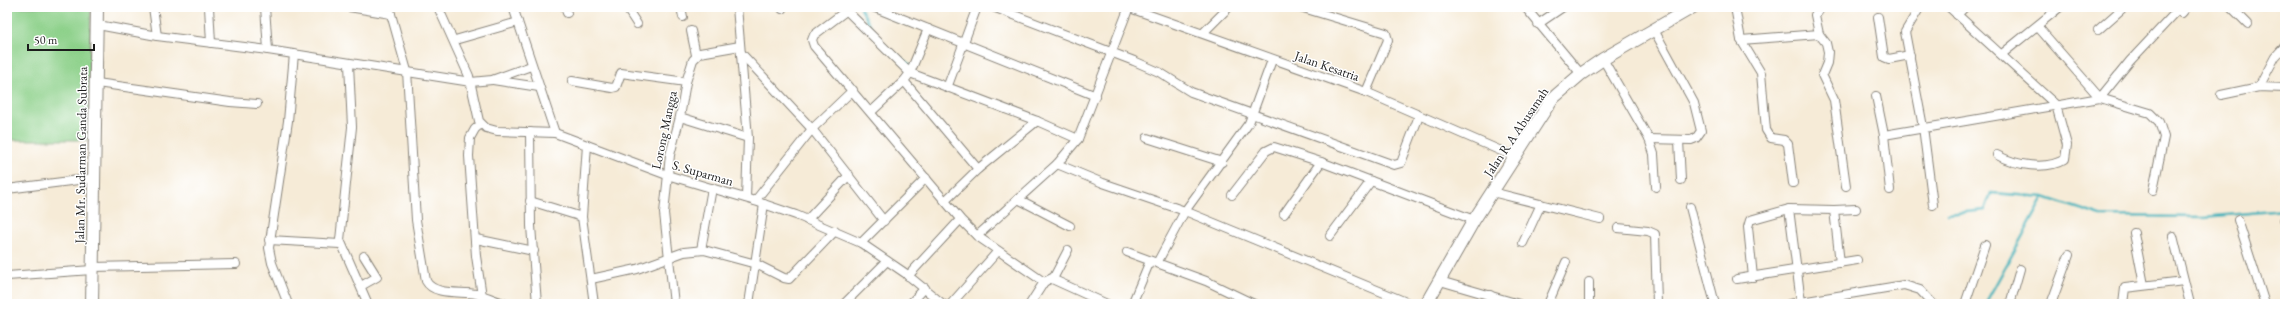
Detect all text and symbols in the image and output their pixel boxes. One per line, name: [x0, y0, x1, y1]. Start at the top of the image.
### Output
scale bar: [28, 26, 94, 52]
text: 50 m: [34, 32, 58, 48]
street label: Jalan Kesatria: [1291, 47, 1362, 85]
street label: Jalan Mr. Sudarman Ganda Subrata: [71, 66, 91, 245]
street label: Jalan R A Abusamah: [1479, 84, 1553, 181]
street label: Lorong Mangga: [647, 88, 681, 171]
street label: S. Suparman: [671, 156, 736, 190]

